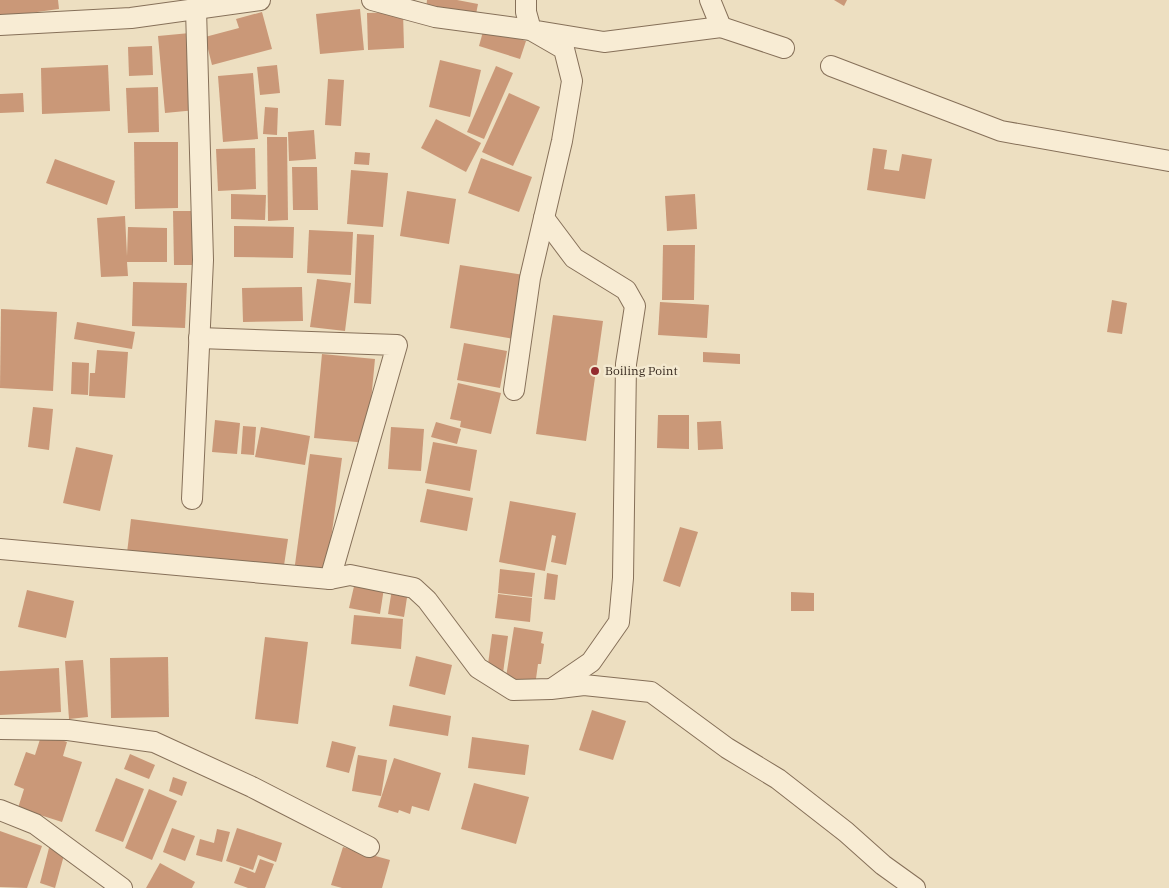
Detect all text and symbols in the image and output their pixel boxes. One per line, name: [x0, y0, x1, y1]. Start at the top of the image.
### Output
place label: Boiling Point: [605, 363, 678, 378]
marker: Boiling Point: [589, 365, 601, 377]

